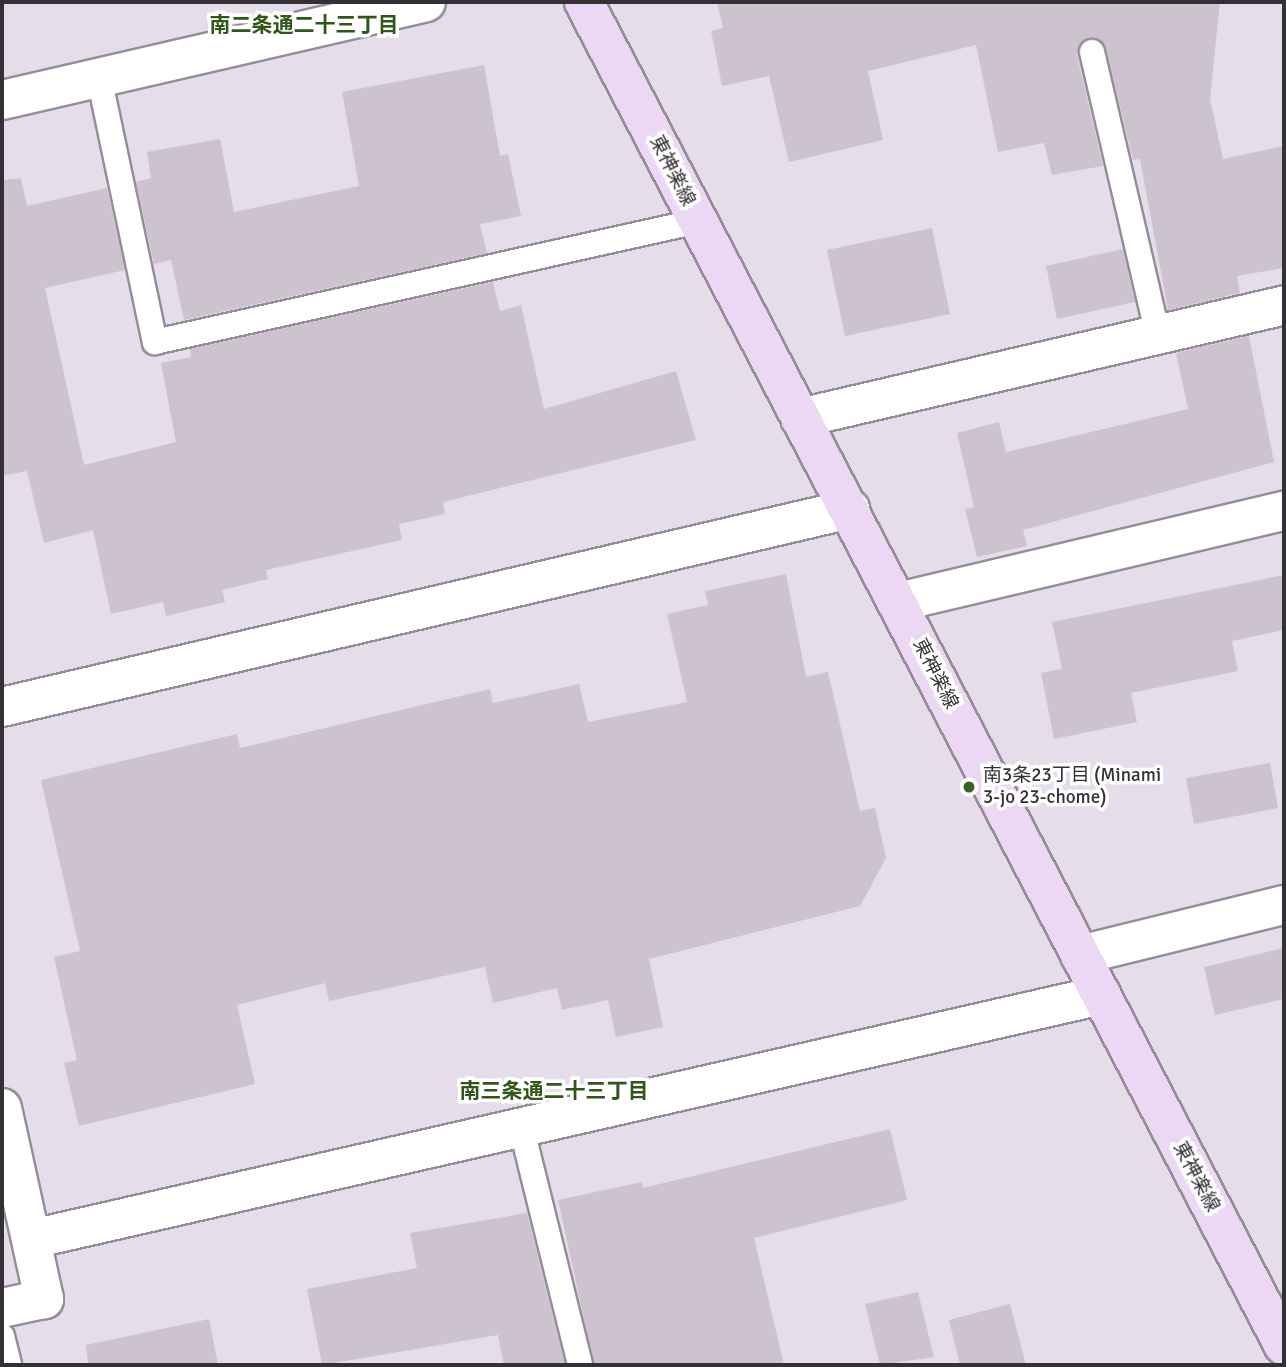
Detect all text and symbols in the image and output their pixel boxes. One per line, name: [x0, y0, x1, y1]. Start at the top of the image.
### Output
district label: 南二条通二十三丁目: [210, 12, 398, 38]
street label: 東神楽線: [645, 132, 699, 210]
street label: 東神楽線: [908, 635, 962, 713]
place label: 南3条23丁目 (Minami 3-jo 23-chome): [983, 765, 1161, 809]
marker: 南3条23丁目 (Minami 3-jo 23-chome): [961, 779, 977, 795]
district label: 南三条通二十三丁目: [460, 1078, 648, 1104]
street label: 東神楽線: [1168, 1138, 1224, 1216]

